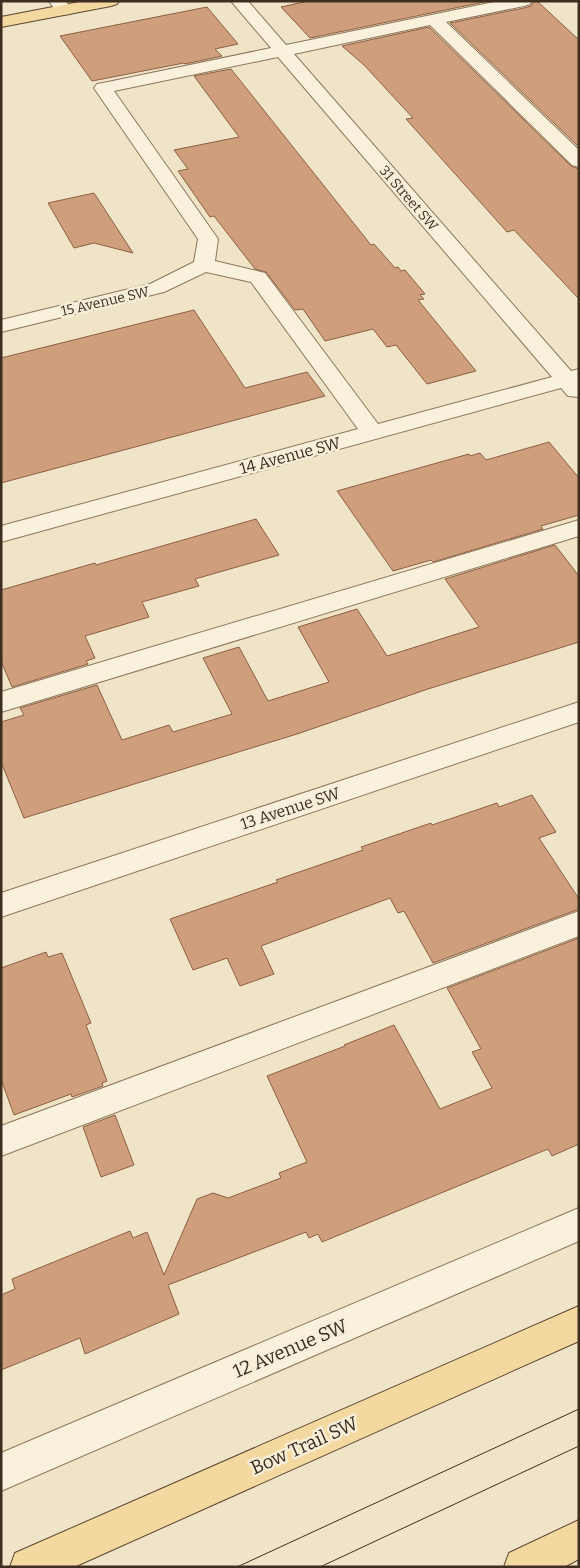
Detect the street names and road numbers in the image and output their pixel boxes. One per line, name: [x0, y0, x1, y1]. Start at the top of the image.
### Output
street label: 31 Street SW: [376, 162, 442, 235]
street label: 15 Avenue SW: [59, 283, 152, 320]
street label: 14 Avenue SW: [238, 433, 343, 478]
street label: 13 Avenue SW: [238, 783, 343, 833]
street label: 12 Avenue SW: [229, 1314, 351, 1383]
street label: Bow Trail SW: [247, 1411, 362, 1479]

